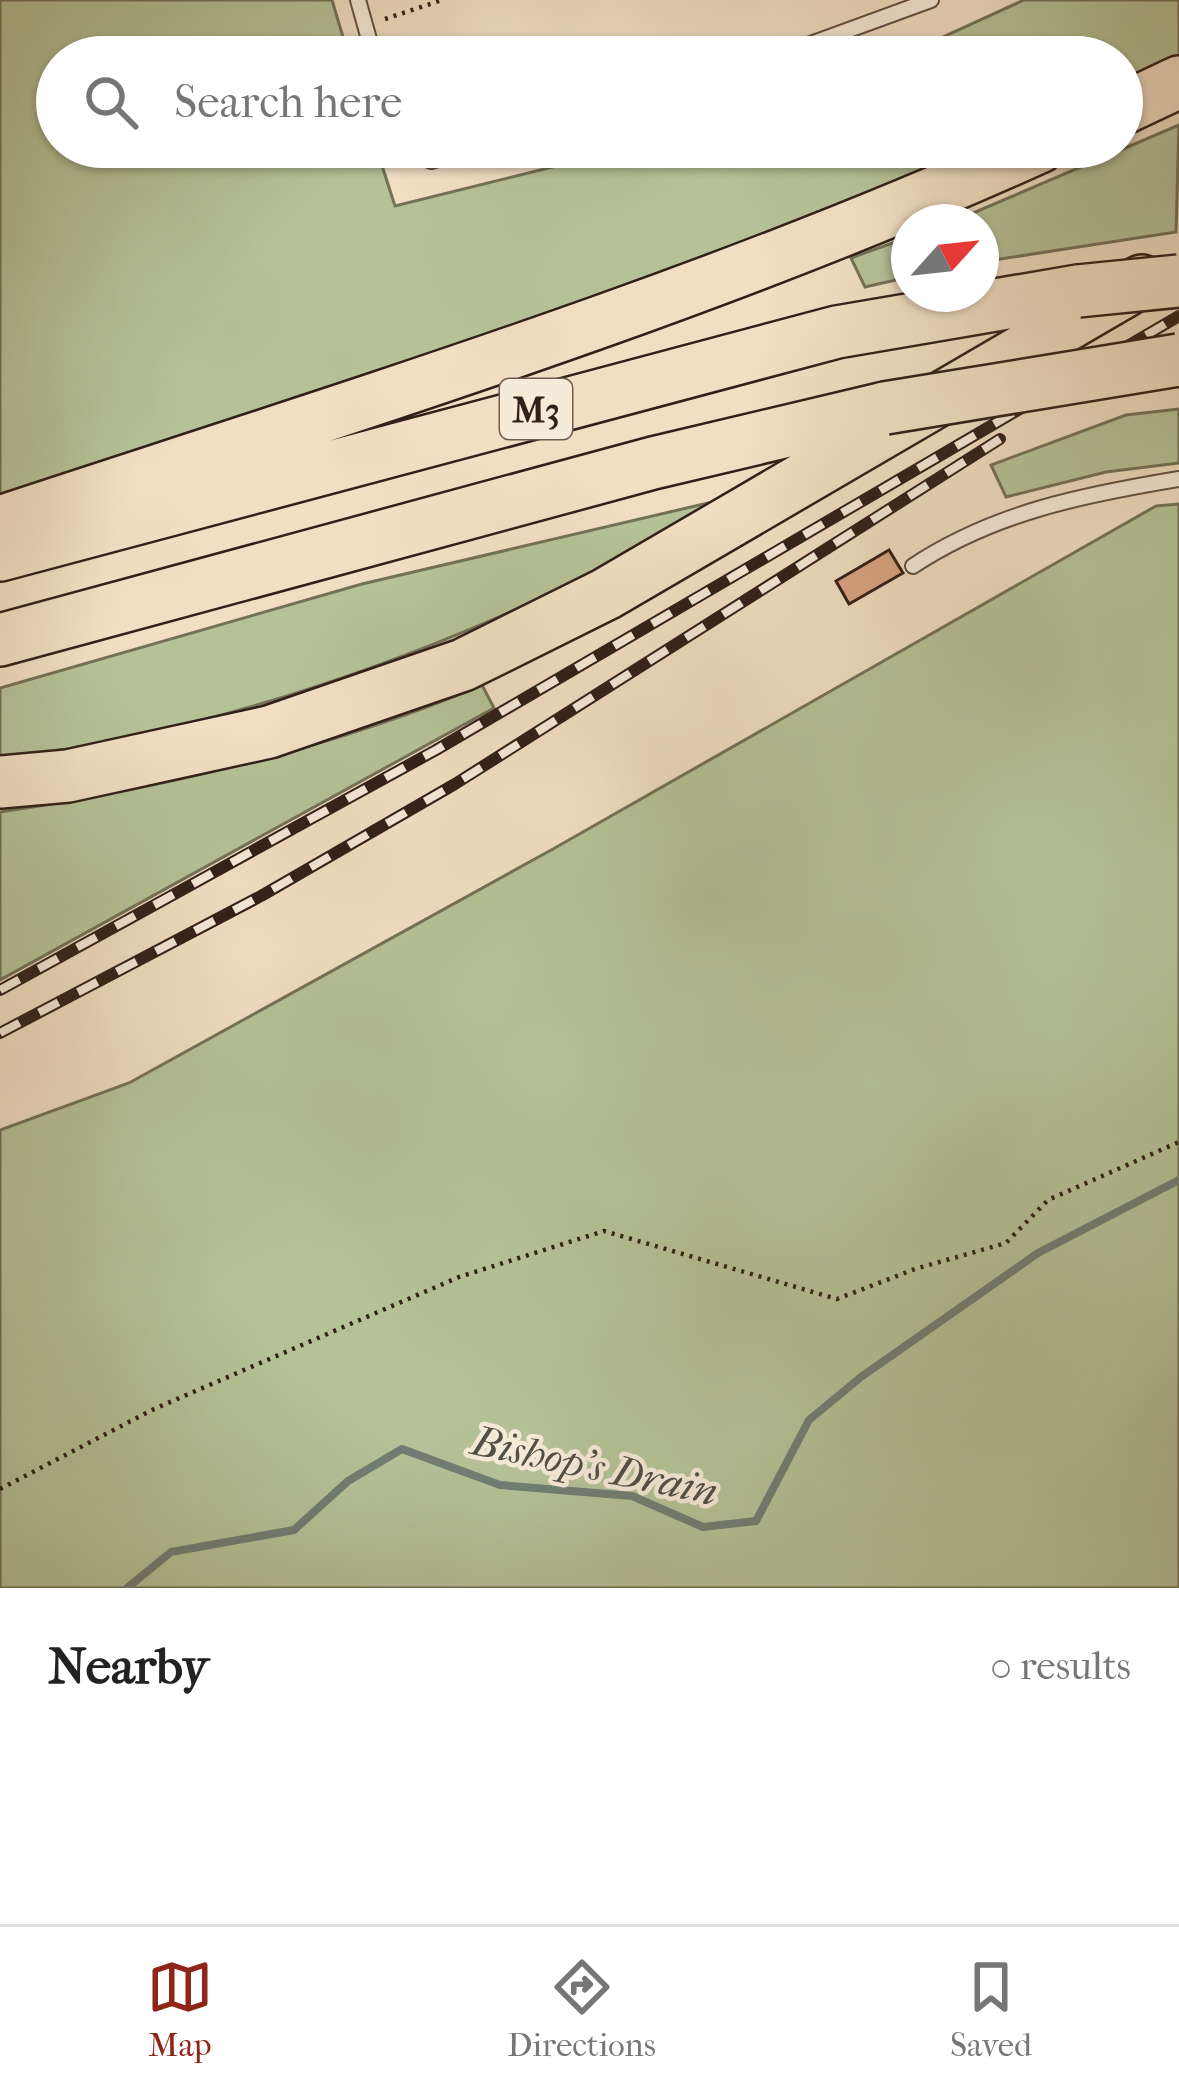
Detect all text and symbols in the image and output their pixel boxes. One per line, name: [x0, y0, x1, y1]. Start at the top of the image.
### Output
search box: [36, 36, 1143, 168]
icon: search: [78, 69, 144, 135]
text: Search here: [174, 76, 402, 129]
north arrow: [891, 204, 999, 312]
road number: M3: [500, 379, 572, 439]
water label: Bishop's Drain: [466, 1416, 722, 1516]
text: Nearby: [48, 1636, 209, 1696]
text: 0 results: [990, 1643, 1131, 1689]
tab: Map: [147, 1954, 213, 2065]
tab: Directions: [507, 1954, 656, 2065]
tab: Saved: [950, 1954, 1032, 2065]

